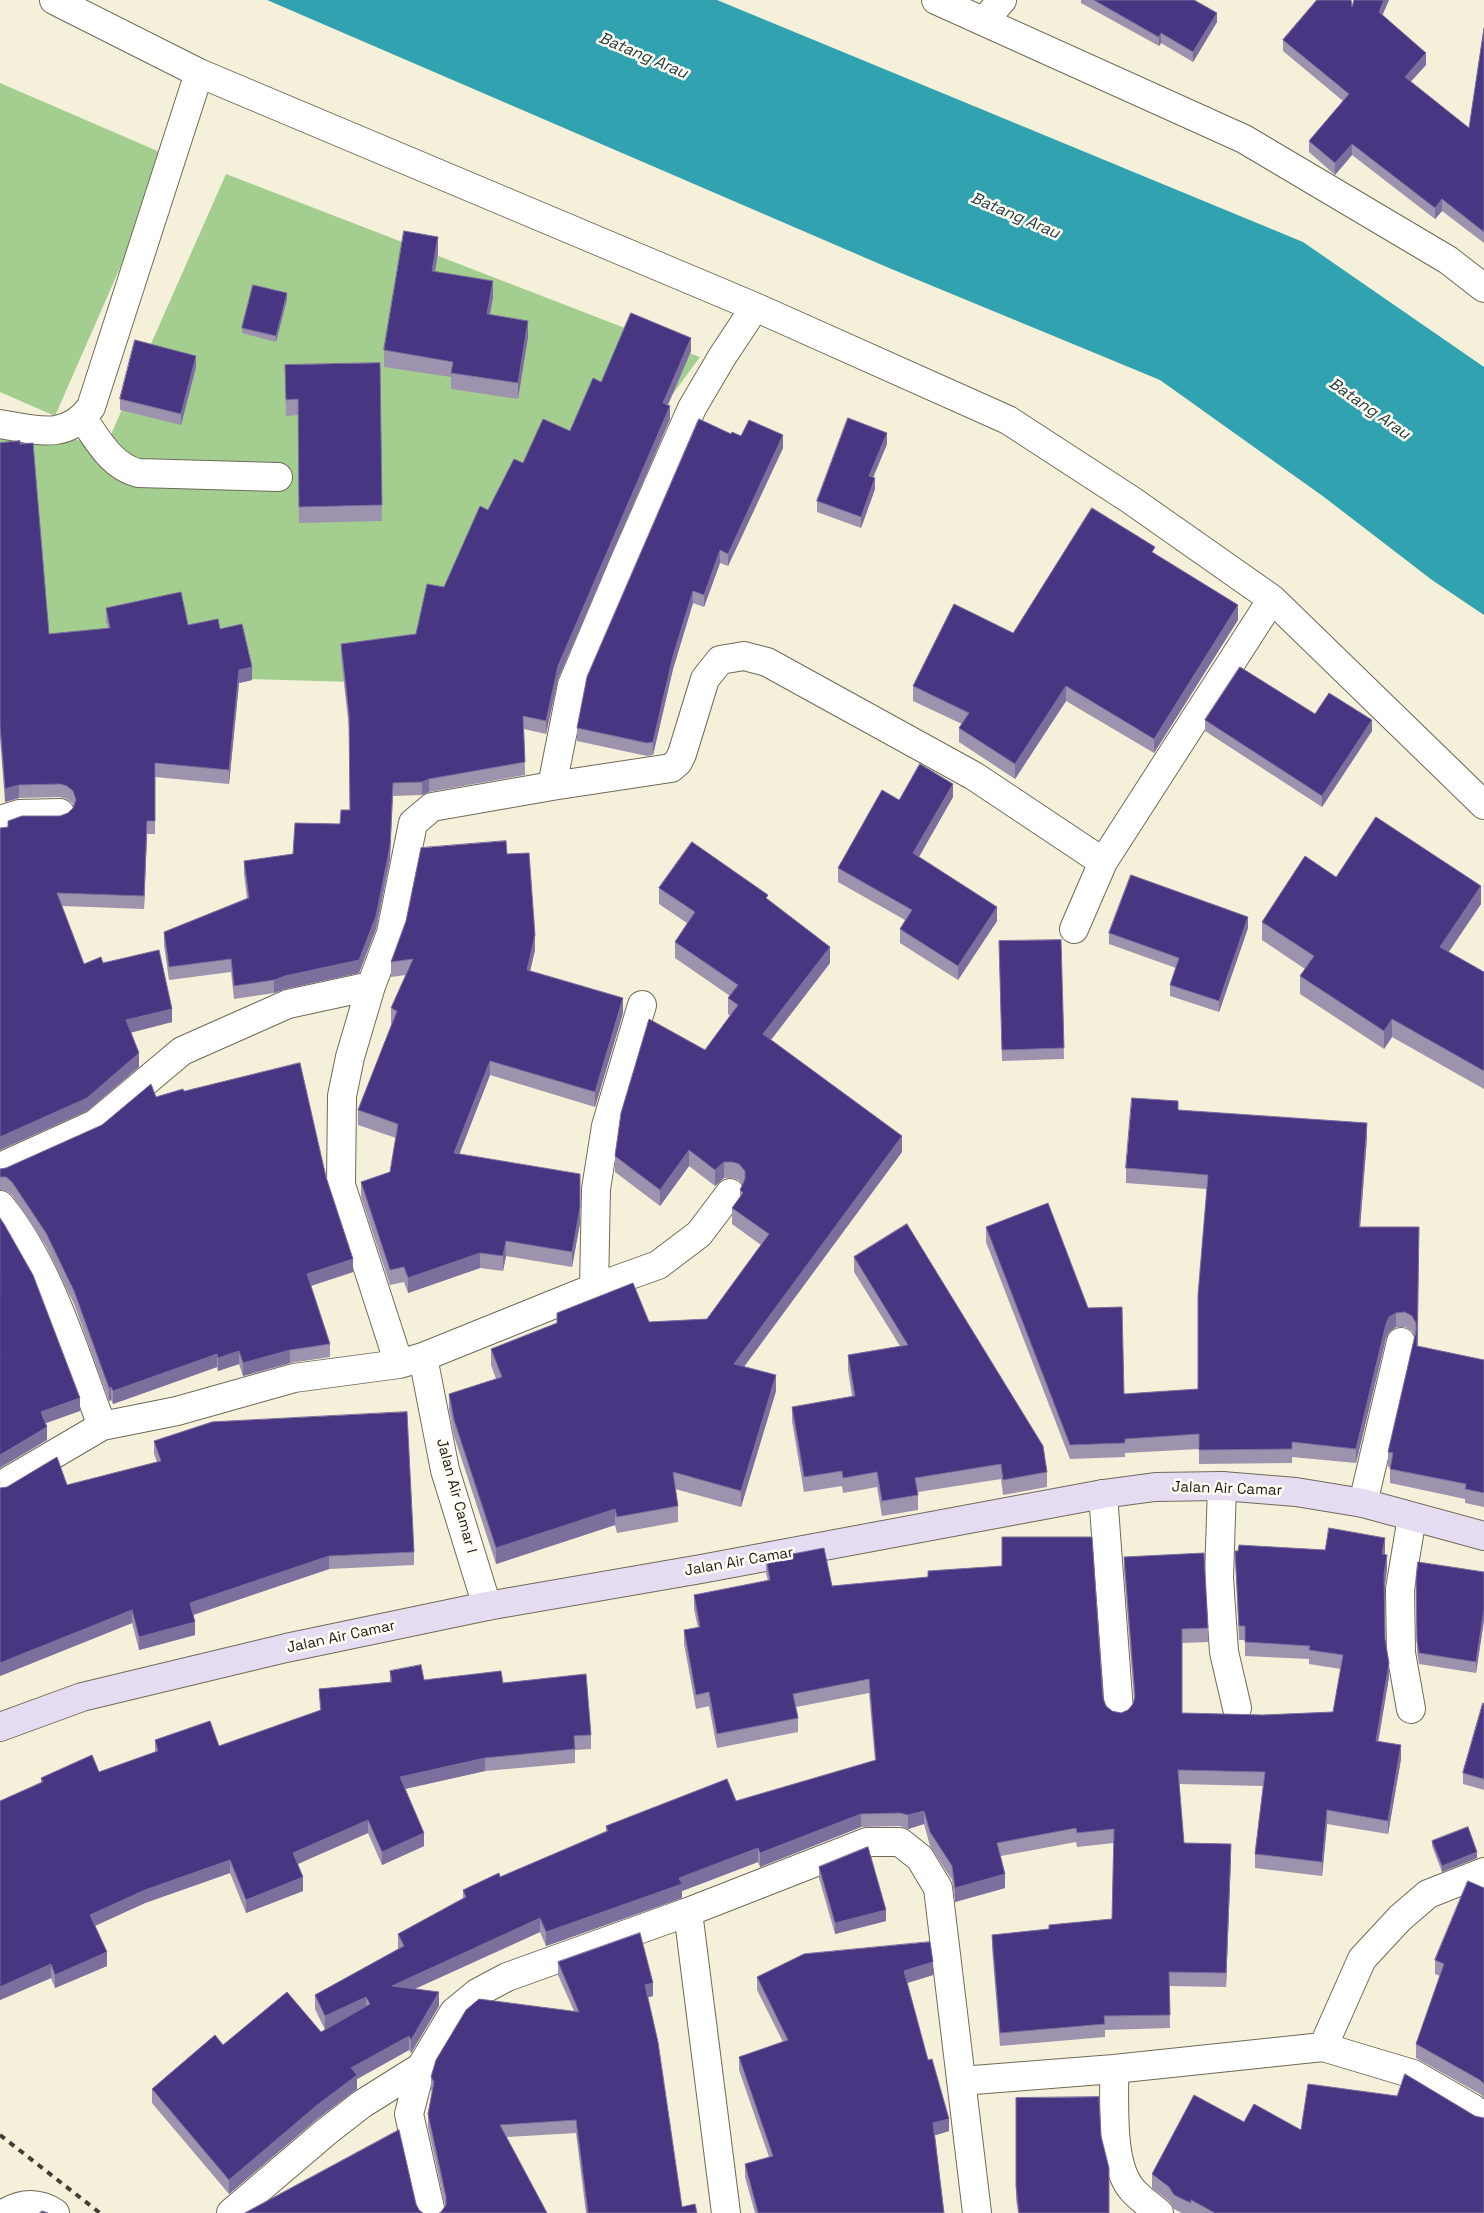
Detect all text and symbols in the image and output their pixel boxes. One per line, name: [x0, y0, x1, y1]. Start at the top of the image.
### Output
water label: Batang Arau: [596, 29, 690, 83]
water label: Batang Arau: [968, 189, 1062, 243]
water label: Batang Arau: [1325, 374, 1413, 444]
street label: Jalan Air Camar I: [432, 1437, 480, 1555]
street label: Jalan Air Camar: [1171, 1478, 1283, 1500]
street label: Jalan Air Camar: [683, 1544, 795, 1580]
street label: Jalan Air Camar: [285, 1617, 397, 1657]

